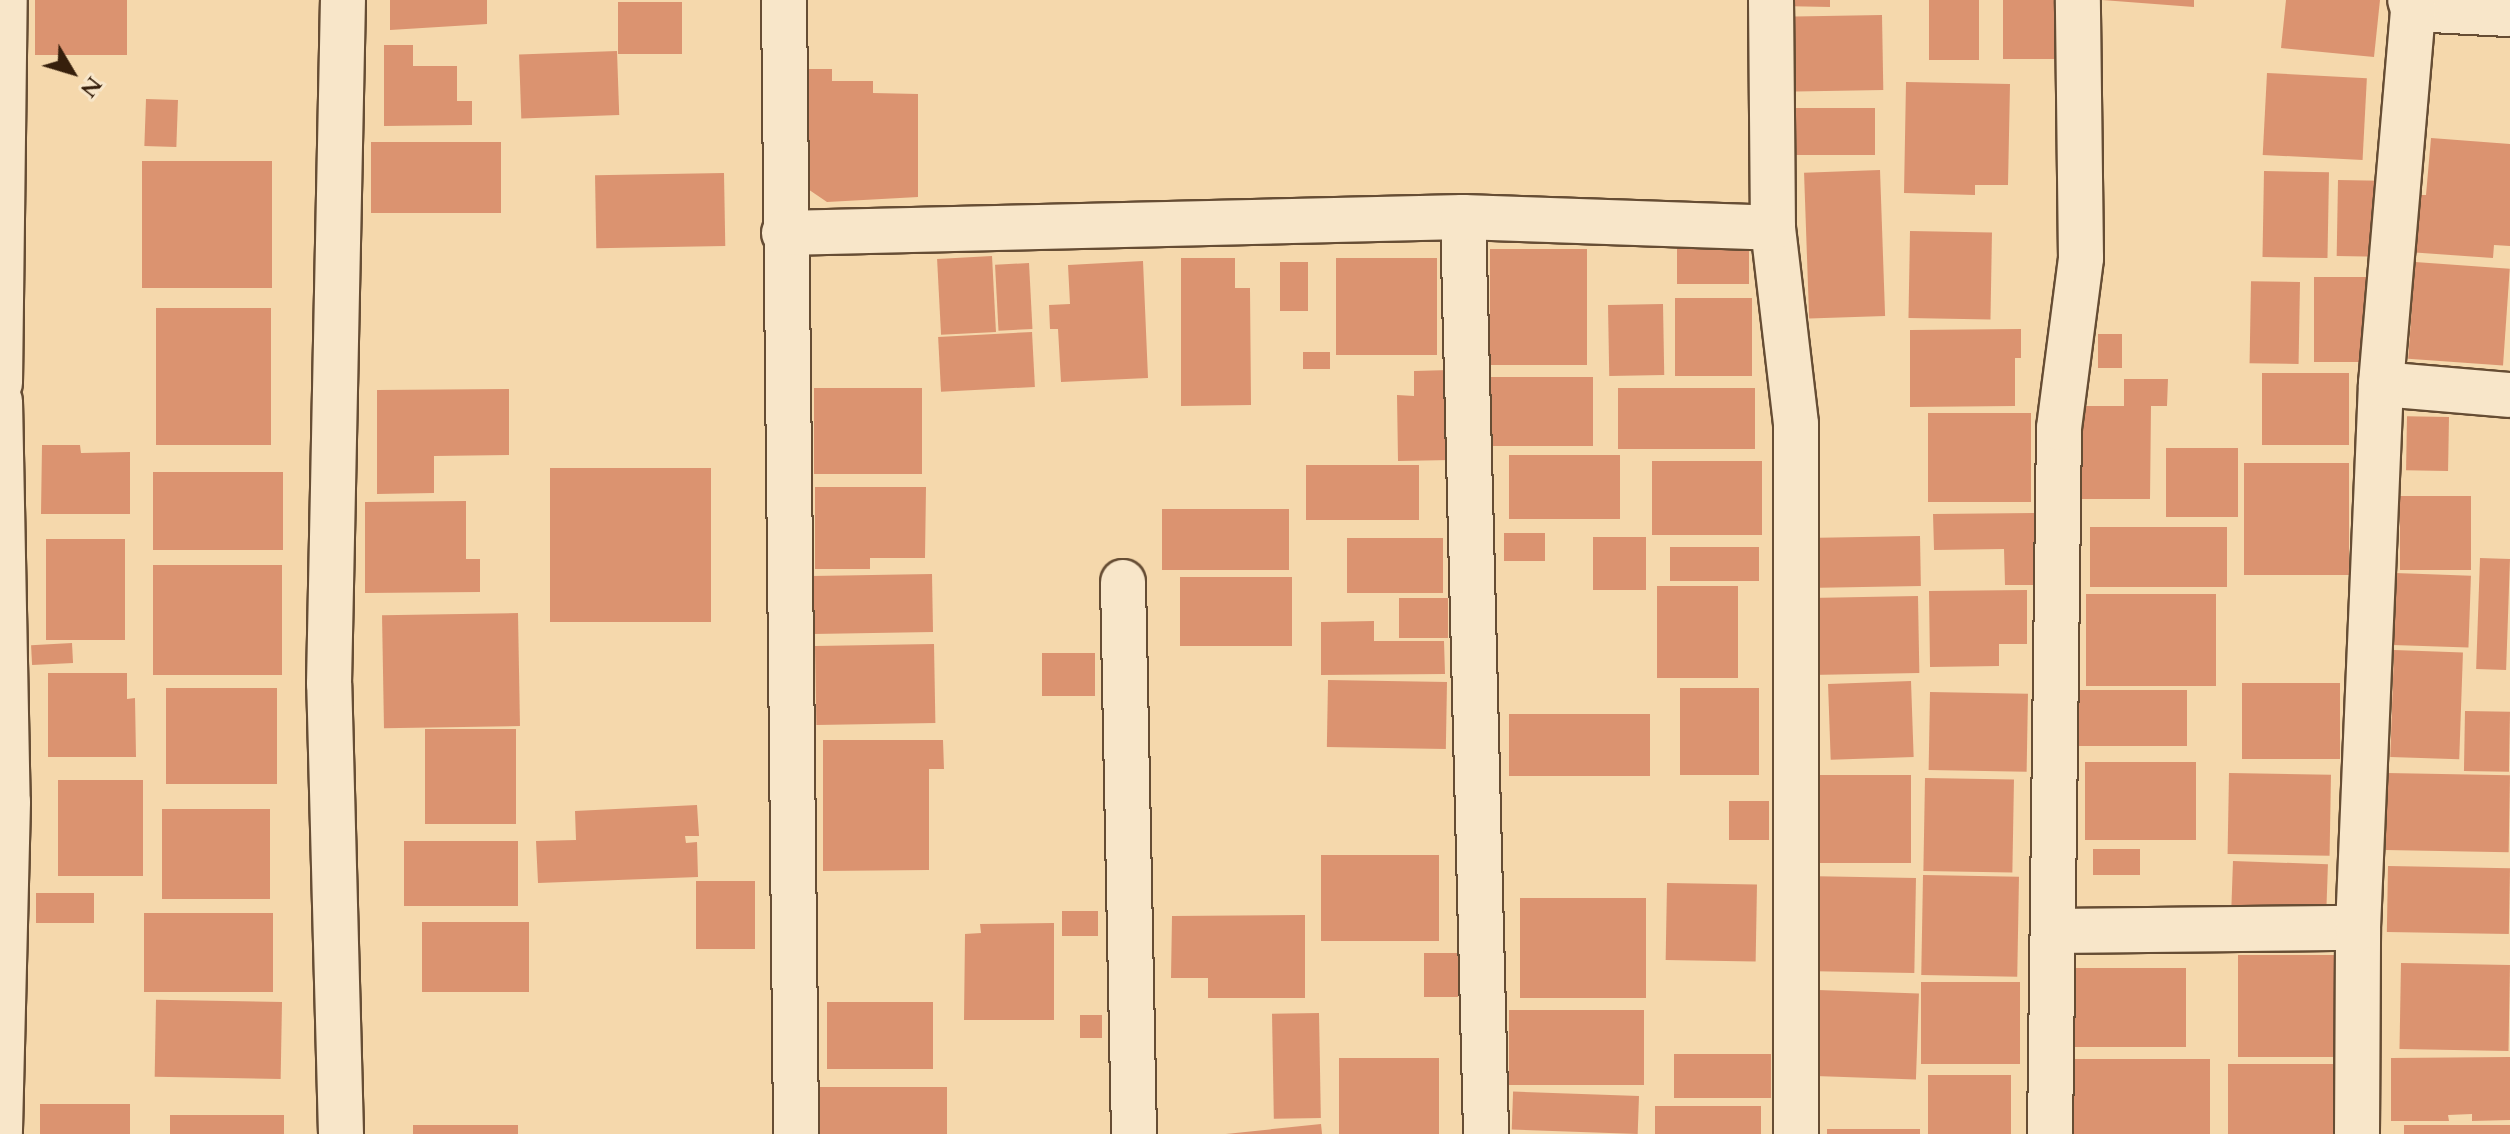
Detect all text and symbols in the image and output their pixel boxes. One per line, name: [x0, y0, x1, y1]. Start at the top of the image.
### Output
north arrow: [32, 32, 112, 112]
text: N: [73, 70, 109, 104]

